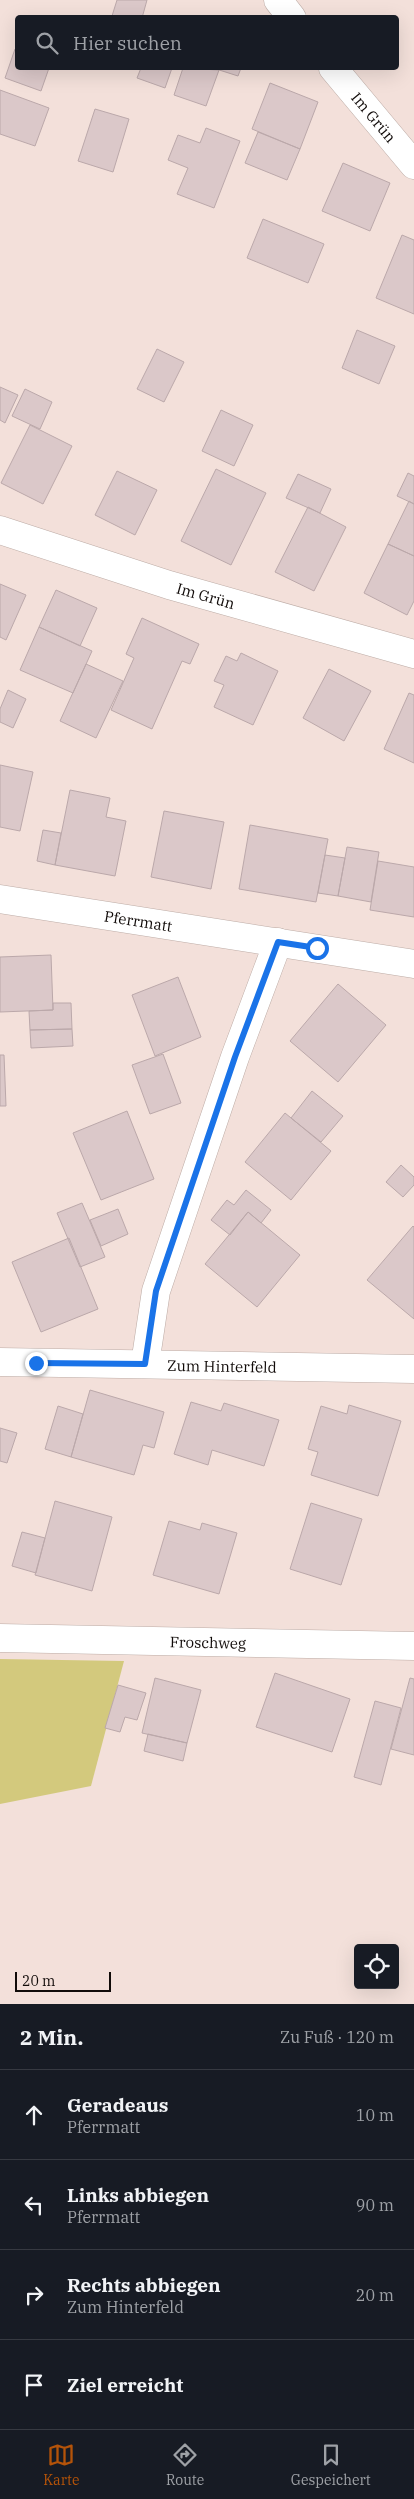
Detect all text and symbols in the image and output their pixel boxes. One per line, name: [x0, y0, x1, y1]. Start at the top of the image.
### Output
search box: [15, 15, 399, 70]
icon: search: [33, 29, 61, 57]
text: Hier suchen: [73, 31, 182, 55]
street label: Im Grün: [348, 88, 401, 146]
street label: Im Grün: [175, 578, 238, 613]
street label: Pferrmatt: [103, 906, 174, 935]
route start: [306, 937, 329, 960]
route end: [25, 1352, 48, 1375]
street label: Zum Hinterfeld: [167, 1355, 277, 1376]
street label: Froschweg: [170, 1632, 246, 1652]
map controls: [354, 1944, 399, 1989]
button: locate: [354, 1944, 399, 1989]
scale bar: [15, 1969, 111, 1992]
text: 20 m: [22, 1972, 55, 1990]
text: 2 Min.: [20, 2023, 83, 2051]
text: Zu Fuß · 120 m: [280, 2027, 394, 2047]
text: Geradeaus: [67, 2093, 168, 2117]
icon: ahead: [20, 2101, 48, 2129]
text: 10 m: [356, 2105, 394, 2125]
text: Pferrmatt: [67, 2117, 140, 2137]
text: Links abbiegen: [67, 2183, 209, 2207]
icon: left: [20, 2191, 48, 2219]
text: 90 m: [356, 2195, 394, 2215]
text: Pferrmatt: [67, 2207, 140, 2227]
text: Rechts abbiegen: [67, 2273, 221, 2297]
icon: right: [20, 2281, 48, 2309]
text: 20 m: [356, 2285, 394, 2305]
text: Zum Hinterfeld: [67, 2297, 184, 2317]
icon: arrive: [20, 2371, 48, 2399]
text: Ziel erreicht: [67, 2373, 183, 2397]
tab: Karte: [43, 2441, 79, 2489]
tab: Route: [166, 2441, 204, 2489]
tab: Gespeichert: [291, 2441, 371, 2489]

